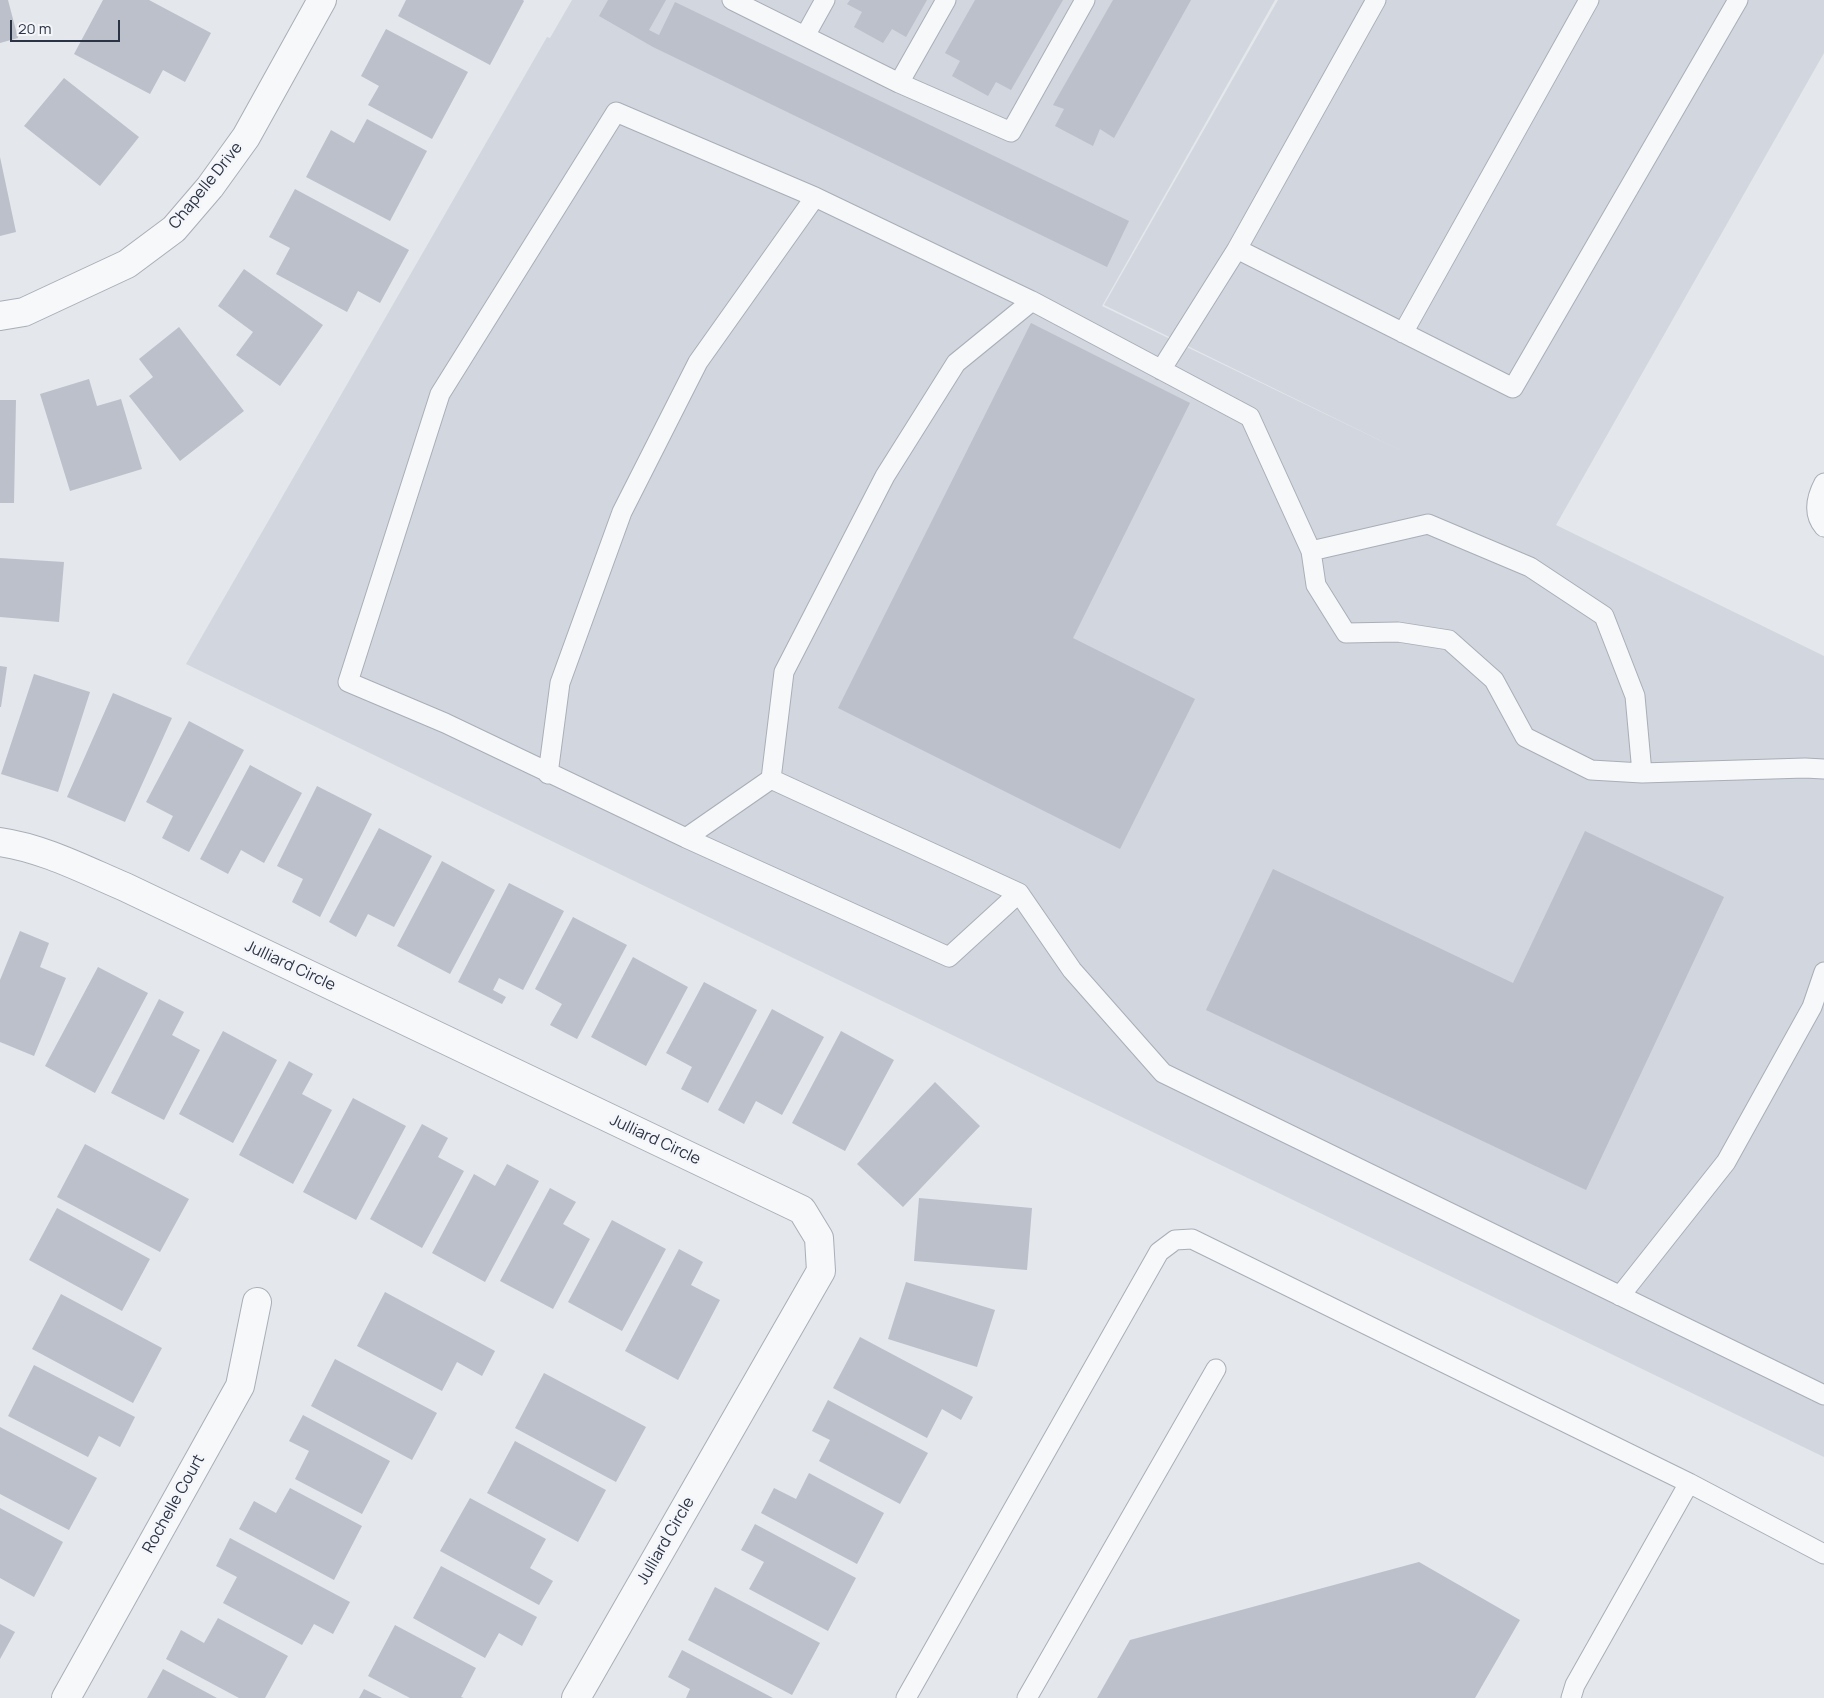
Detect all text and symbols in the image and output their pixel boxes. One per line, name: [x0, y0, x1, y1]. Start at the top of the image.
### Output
scale bar: [12, 10, 122, 42]
text: 20 m: [18, 18, 51, 39]
street label: Chapelle Drive: [165, 139, 247, 233]
street label: Julliard Circle: [242, 937, 338, 995]
street label: Julliard Circle: [607, 1111, 703, 1169]
street label: Rochelle Court: [139, 1451, 209, 1557]
street label: Julliard Circle: [633, 1494, 699, 1588]

